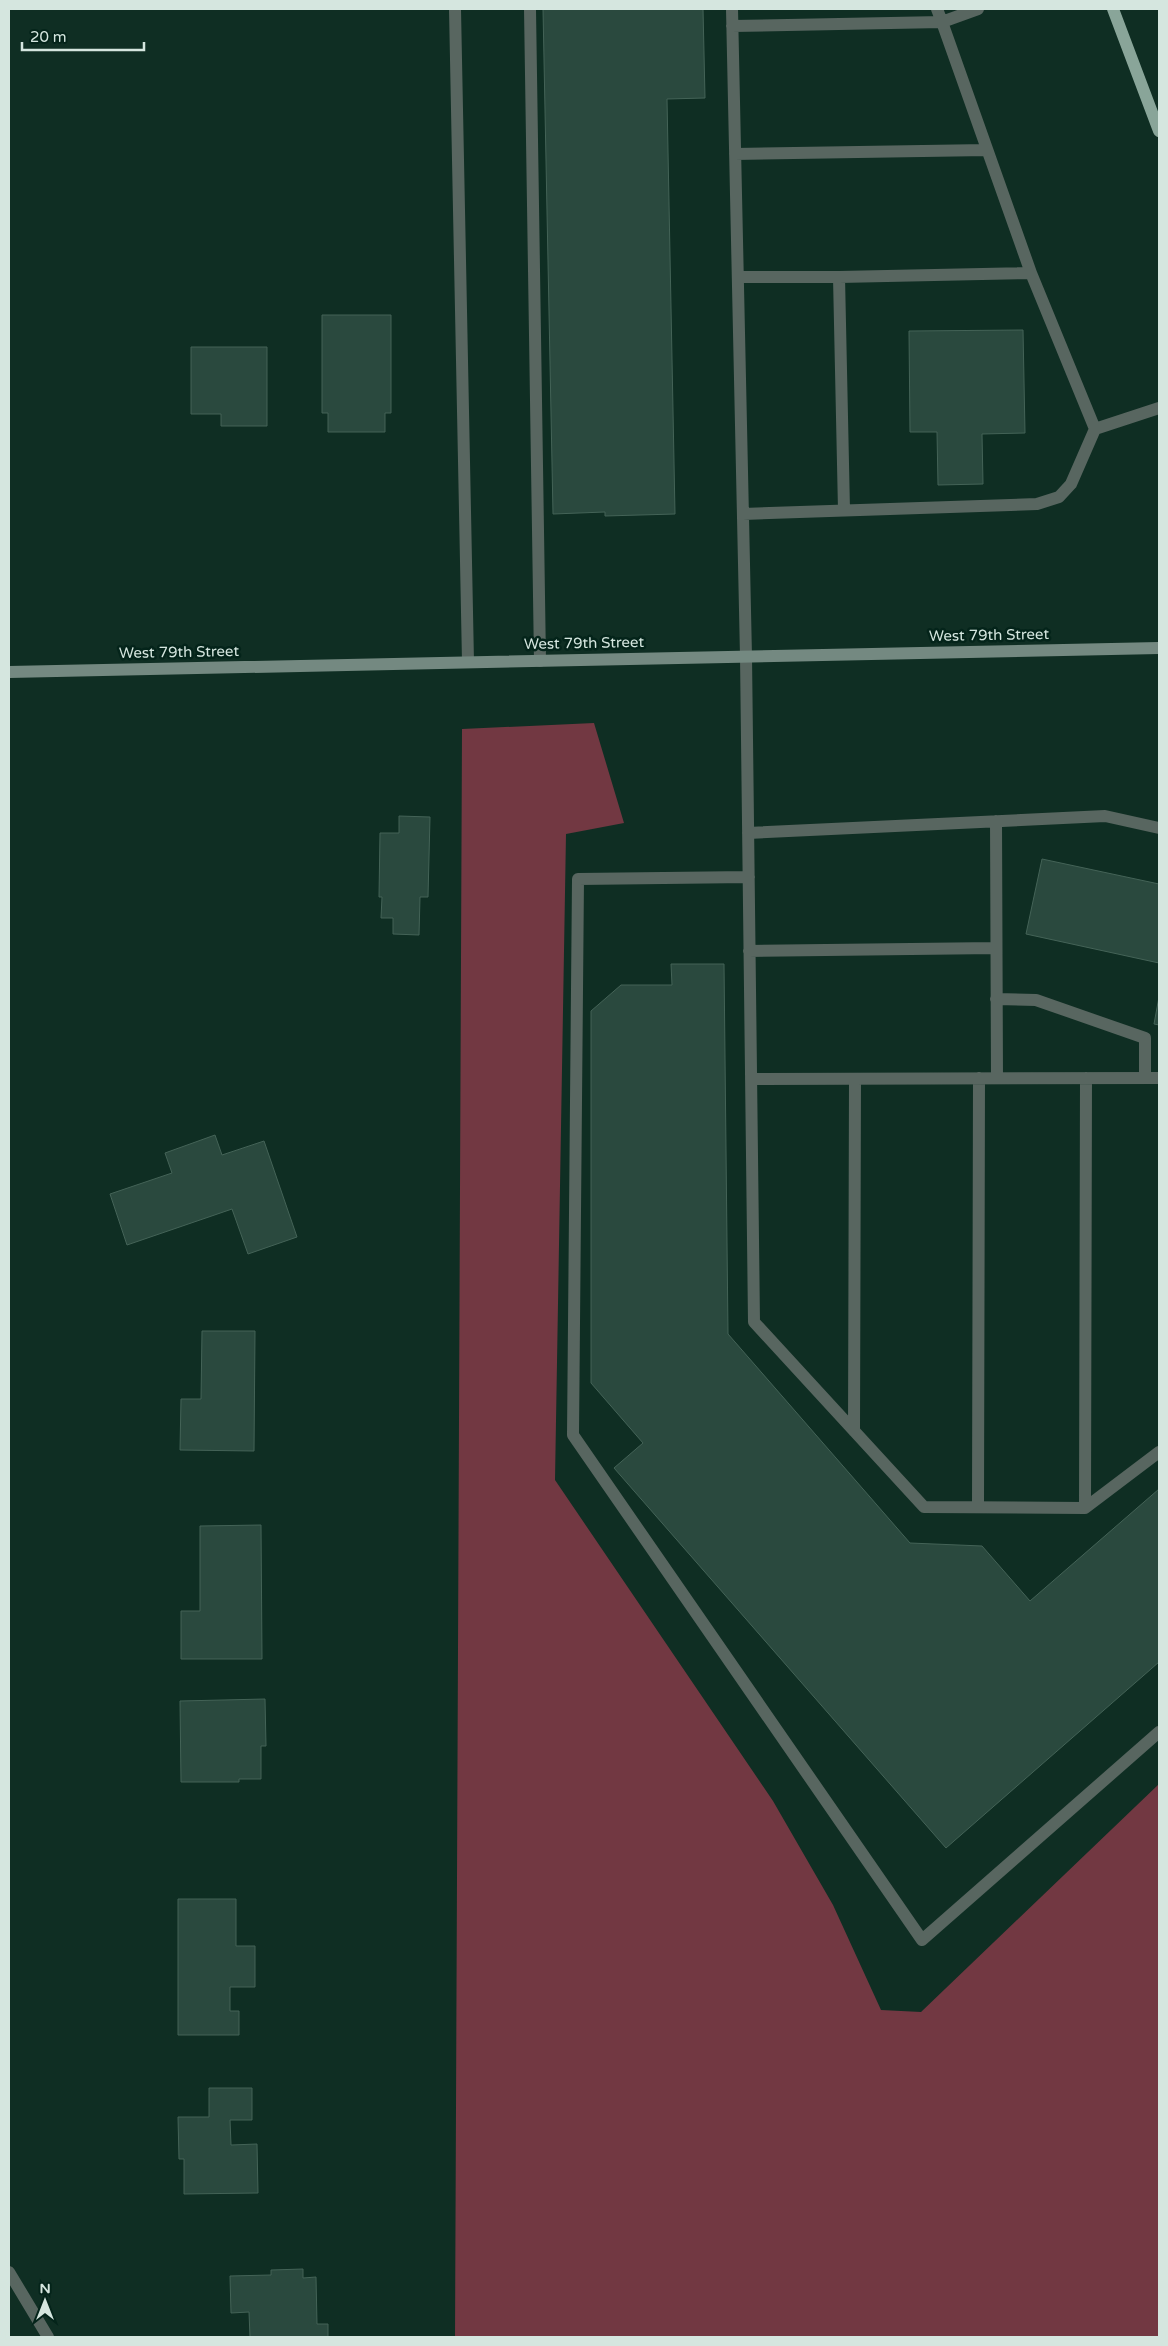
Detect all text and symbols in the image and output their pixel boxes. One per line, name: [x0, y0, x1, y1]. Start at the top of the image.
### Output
scale bar: [22, 20, 145, 52]
text: 20 m: [30, 28, 67, 46]
street label: West 79th Street: [929, 625, 1050, 645]
street label: West 79th Street: [524, 633, 645, 653]
street label: West 79th Street: [119, 642, 240, 662]
north arrow: [20, 2276, 70, 2326]
text: N: [39, 2280, 51, 2297]

